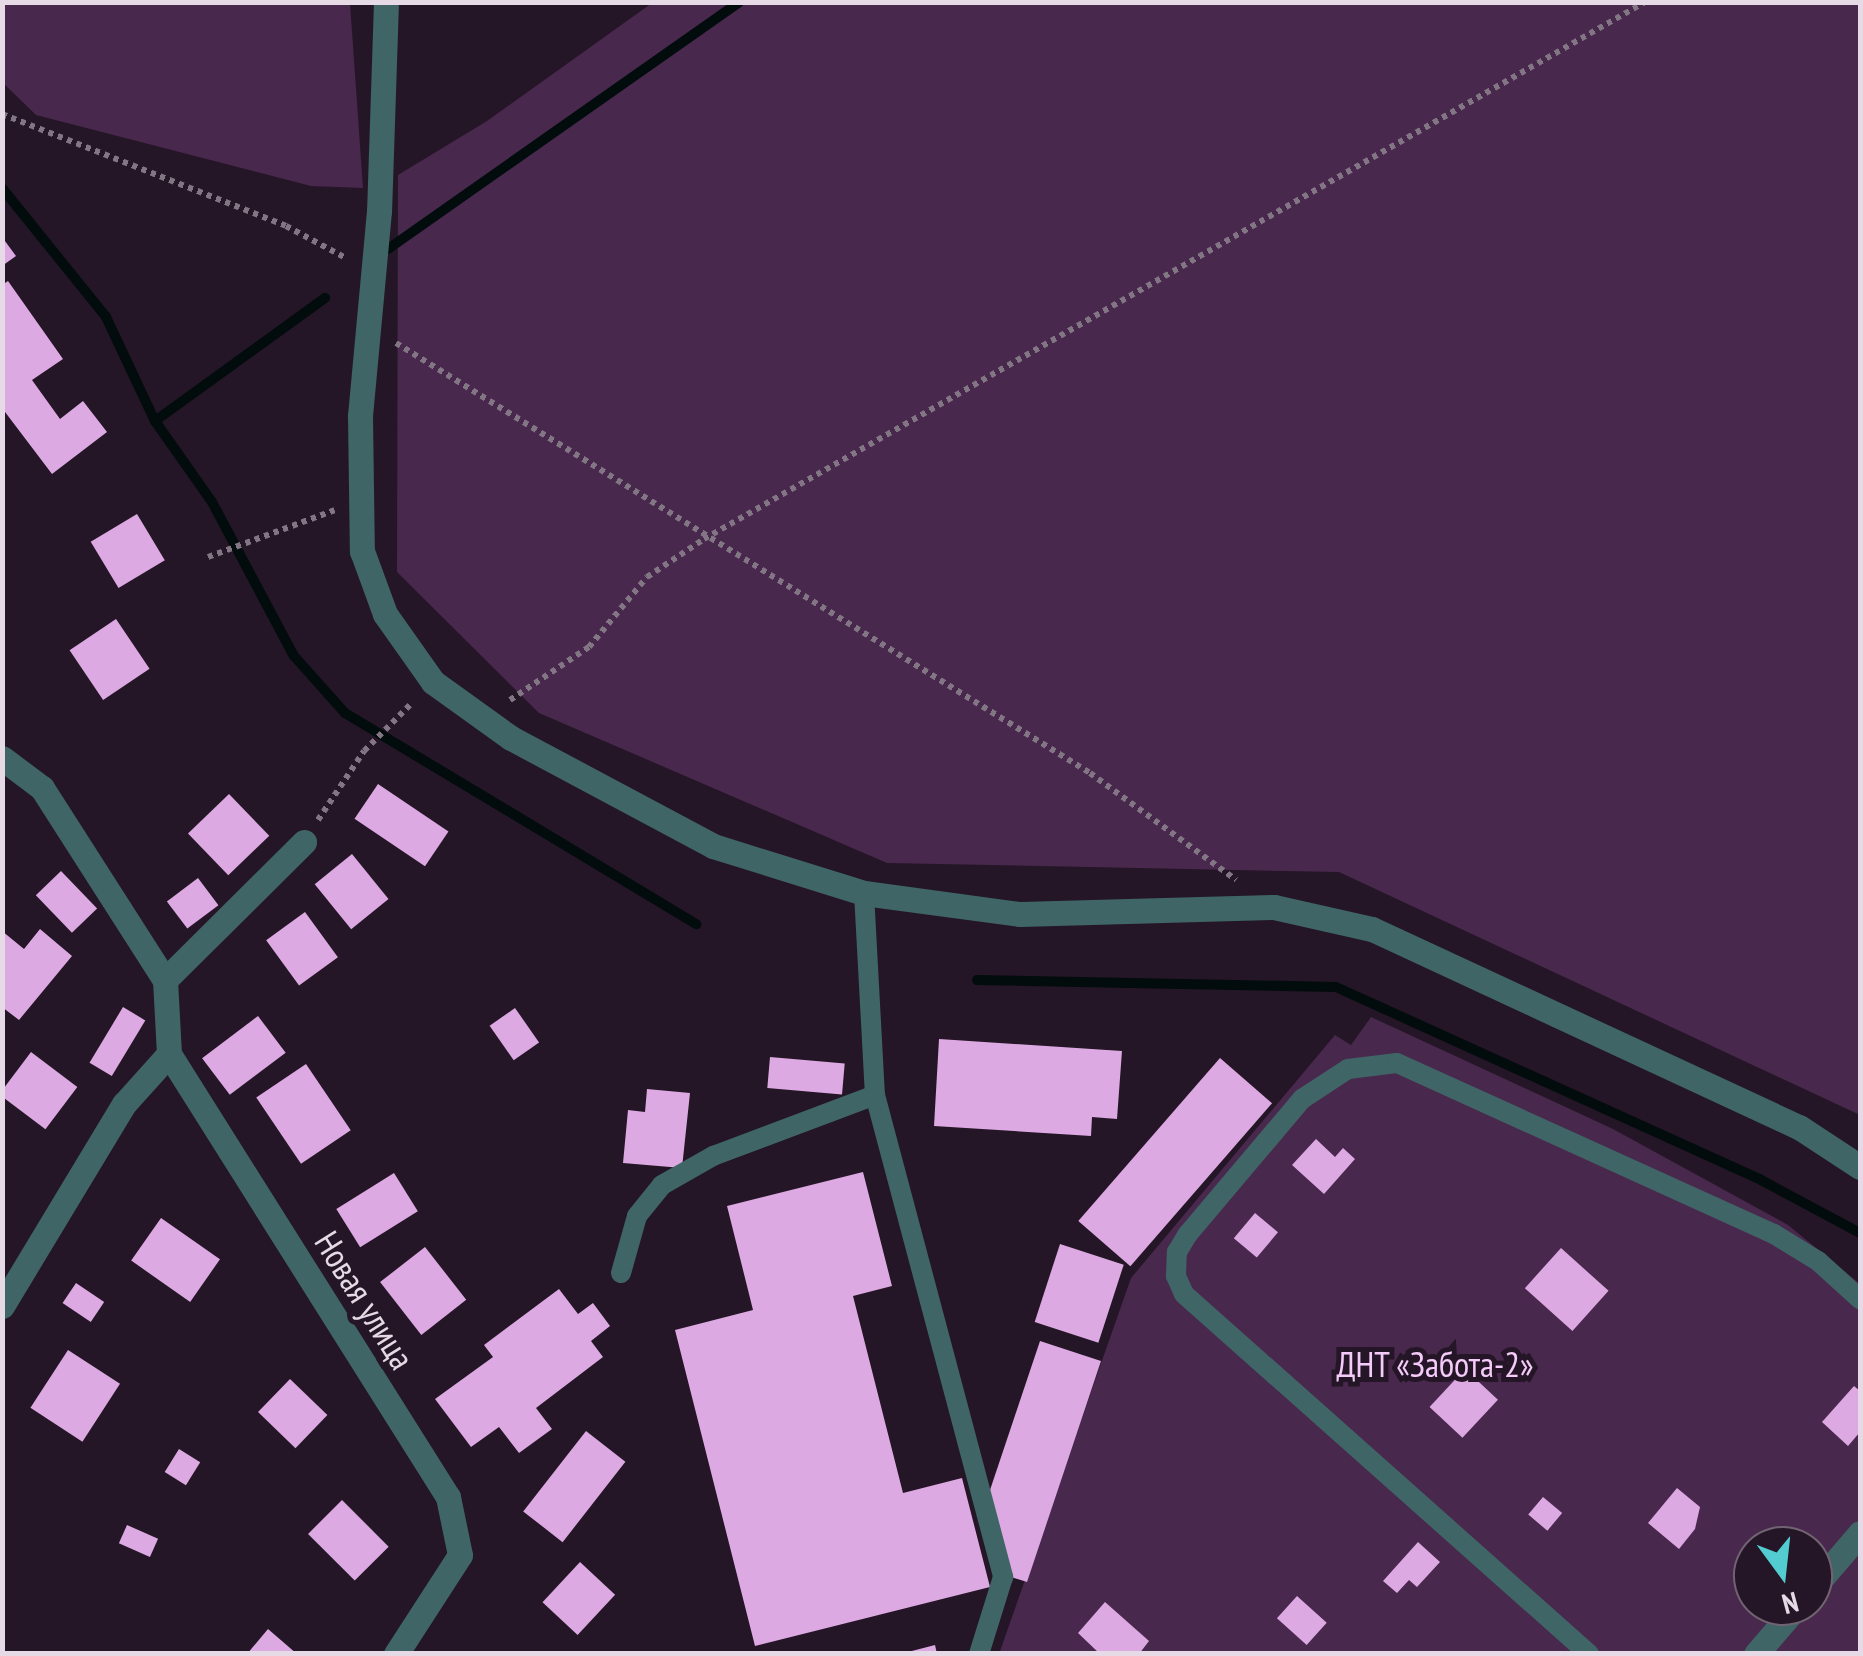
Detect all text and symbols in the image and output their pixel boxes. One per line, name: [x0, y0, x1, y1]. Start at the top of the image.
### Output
street label: Новая улица: [306, 1223, 424, 1377]
park label: ДНТ «Забота-2»: [1336, 1343, 1534, 1385]
north arrow: [1733, 1526, 1833, 1626]
text: N: [1778, 1584, 1802, 1623]

